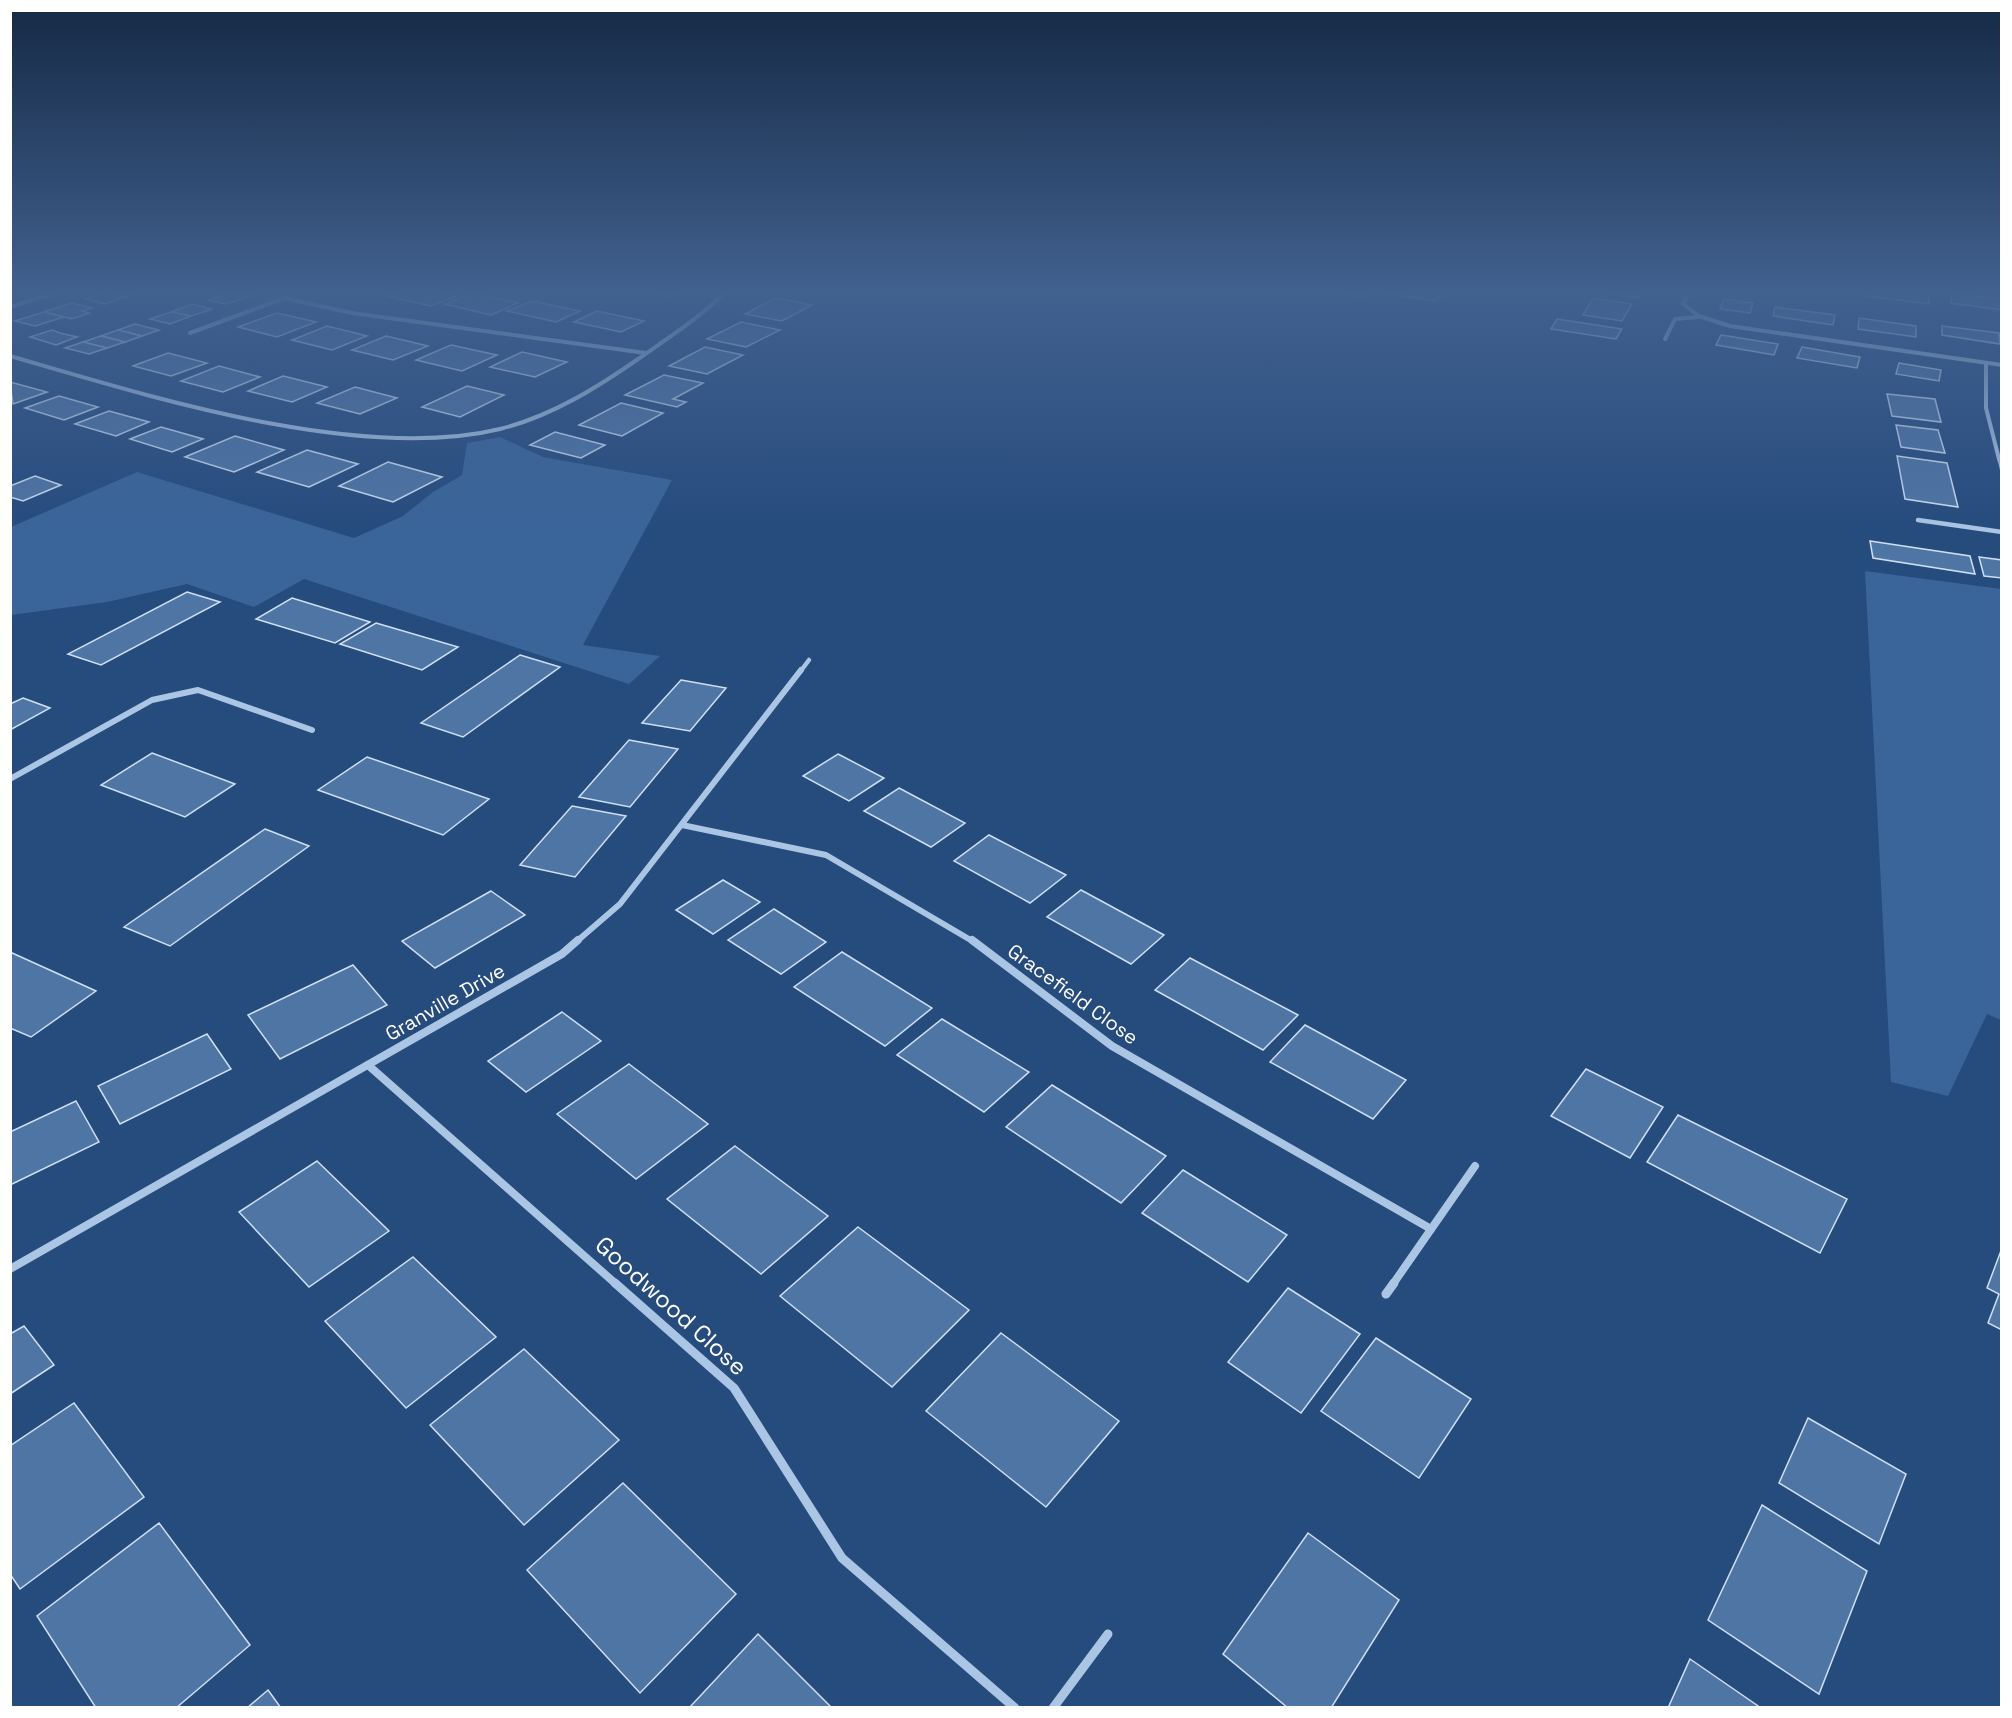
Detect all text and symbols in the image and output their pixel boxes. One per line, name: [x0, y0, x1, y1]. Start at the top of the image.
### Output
street label: Gracefield Close: [1002, 938, 1144, 1050]
street label: Granville Drive: [380, 957, 510, 1047]
street label: Goodwood Close: [589, 1229, 754, 1382]

